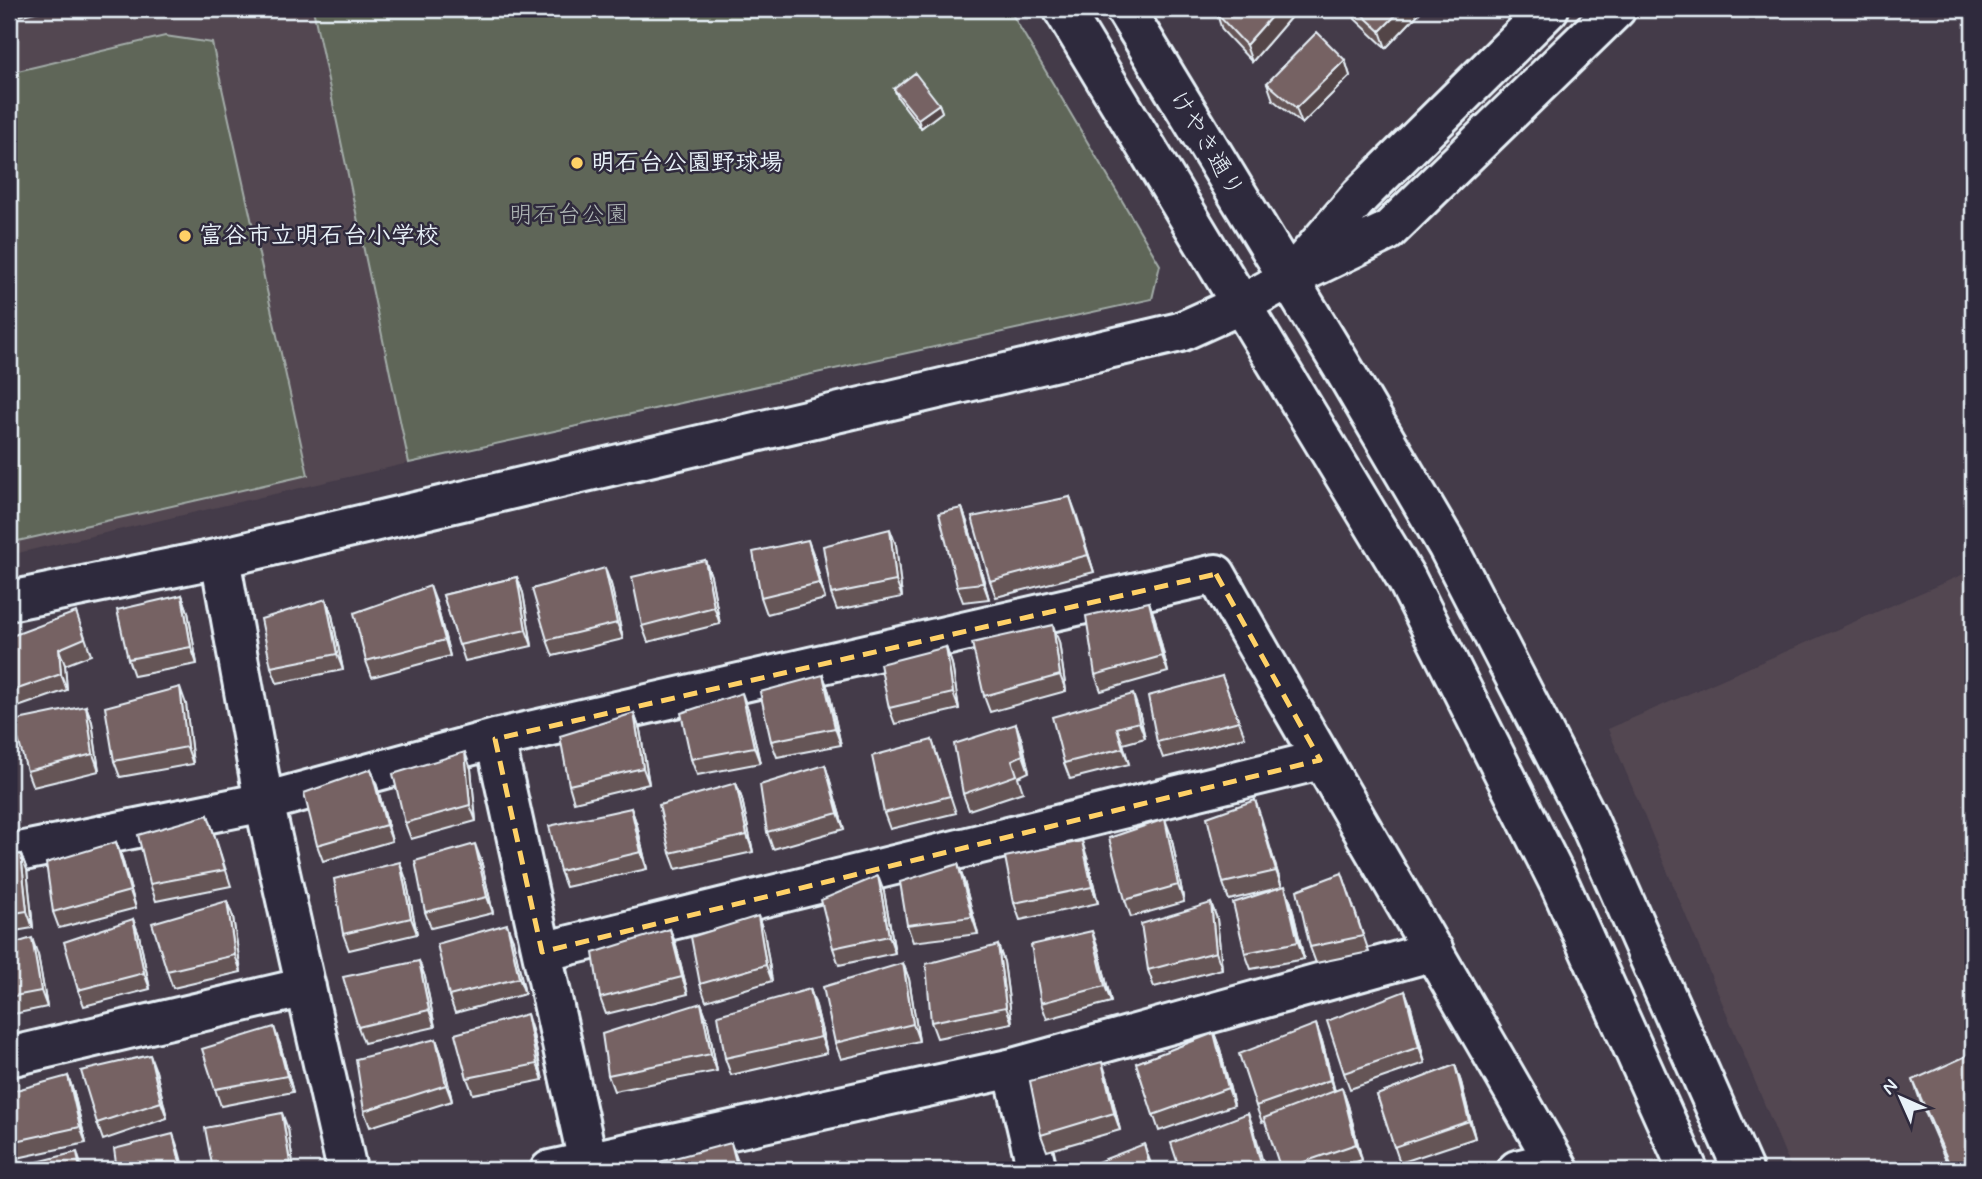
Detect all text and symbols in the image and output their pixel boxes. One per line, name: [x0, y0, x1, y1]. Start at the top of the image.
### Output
street label: けやき通り: [1162, 85, 1250, 203]
place label: 明石台公園野球場: [591, 148, 783, 179]
marker: 明石台公園野球場: [569, 155, 585, 171]
park label: 明石台公園: [509, 200, 629, 231]
place label: 富谷市立明石台小学校: [199, 221, 439, 252]
marker: 富谷市立明石台小学校: [177, 228, 193, 244]
north arrow: [1867, 1064, 1937, 1134]
text: N: [1877, 1074, 1903, 1100]

